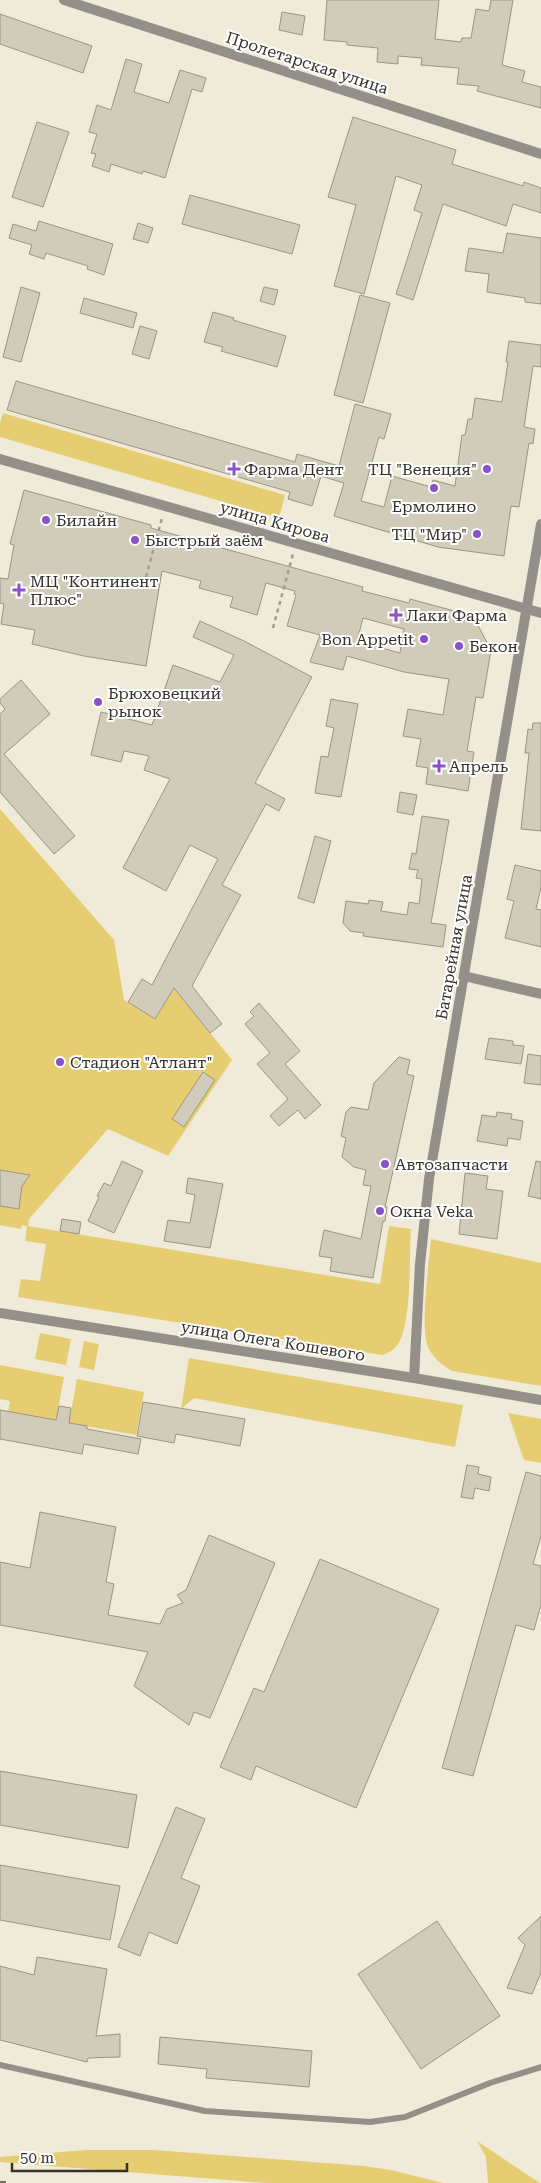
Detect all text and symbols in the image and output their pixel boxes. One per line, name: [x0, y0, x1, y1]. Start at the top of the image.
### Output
street label: Пролетарская улица: [223, 28, 391, 98]
place label: Фарма Дент: [244, 460, 344, 479]
place label: ТЦ "Венеция": [368, 460, 477, 479]
marker: Фарма Дент: [228, 463, 240, 475]
marker: ТЦ "Венеция": [481, 463, 493, 475]
marker: Ермолино: [428, 482, 440, 494]
street label: улица Кирова: [218, 497, 332, 547]
place label: Ермолино: [392, 497, 476, 516]
place label: Билайн: [56, 511, 117, 530]
marker: Билайн: [40, 514, 52, 526]
place label: ТЦ "Мир": [391, 525, 467, 544]
marker: ТЦ "Мир": [471, 528, 483, 540]
place label: Быстрый заём: [145, 531, 263, 550]
marker: Быстрый заём: [129, 534, 141, 546]
place label: МЦ "Континент Плюс": [30, 572, 159, 609]
marker: МЦ "Континент Плюс": [12, 583, 26, 597]
place label: Лаки Фарма: [406, 606, 507, 625]
marker: Лаки Фарма: [390, 609, 402, 621]
place label: Bon Appetit: [321, 630, 414, 649]
marker: Bon Appetit: [418, 633, 430, 645]
place label: Бекон: [469, 637, 518, 656]
marker: Бекон: [453, 640, 465, 652]
place label: Брюховецкий рынок: [108, 684, 222, 721]
marker: Брюховецкий рынок: [92, 696, 104, 708]
place label: Апрель: [449, 757, 509, 776]
marker: Апрель: [433, 760, 445, 772]
street label: Батарейная улица: [432, 872, 476, 1021]
place label: Стадион "Атлант": [70, 1053, 212, 1072]
marker: Стадион "Атлант": [54, 1056, 66, 1068]
place label: Автозапчасти: [395, 1155, 509, 1174]
marker: Автозапчасти: [379, 1158, 391, 1170]
place label: Окна Veka: [390, 1202, 473, 1221]
marker: Окна Veka: [374, 1205, 386, 1217]
street label: улица Олега Кошевого: [180, 1317, 367, 1365]
scale bar: [12, 2140, 128, 2172]
text: 50 m: [20, 2149, 55, 2167]

